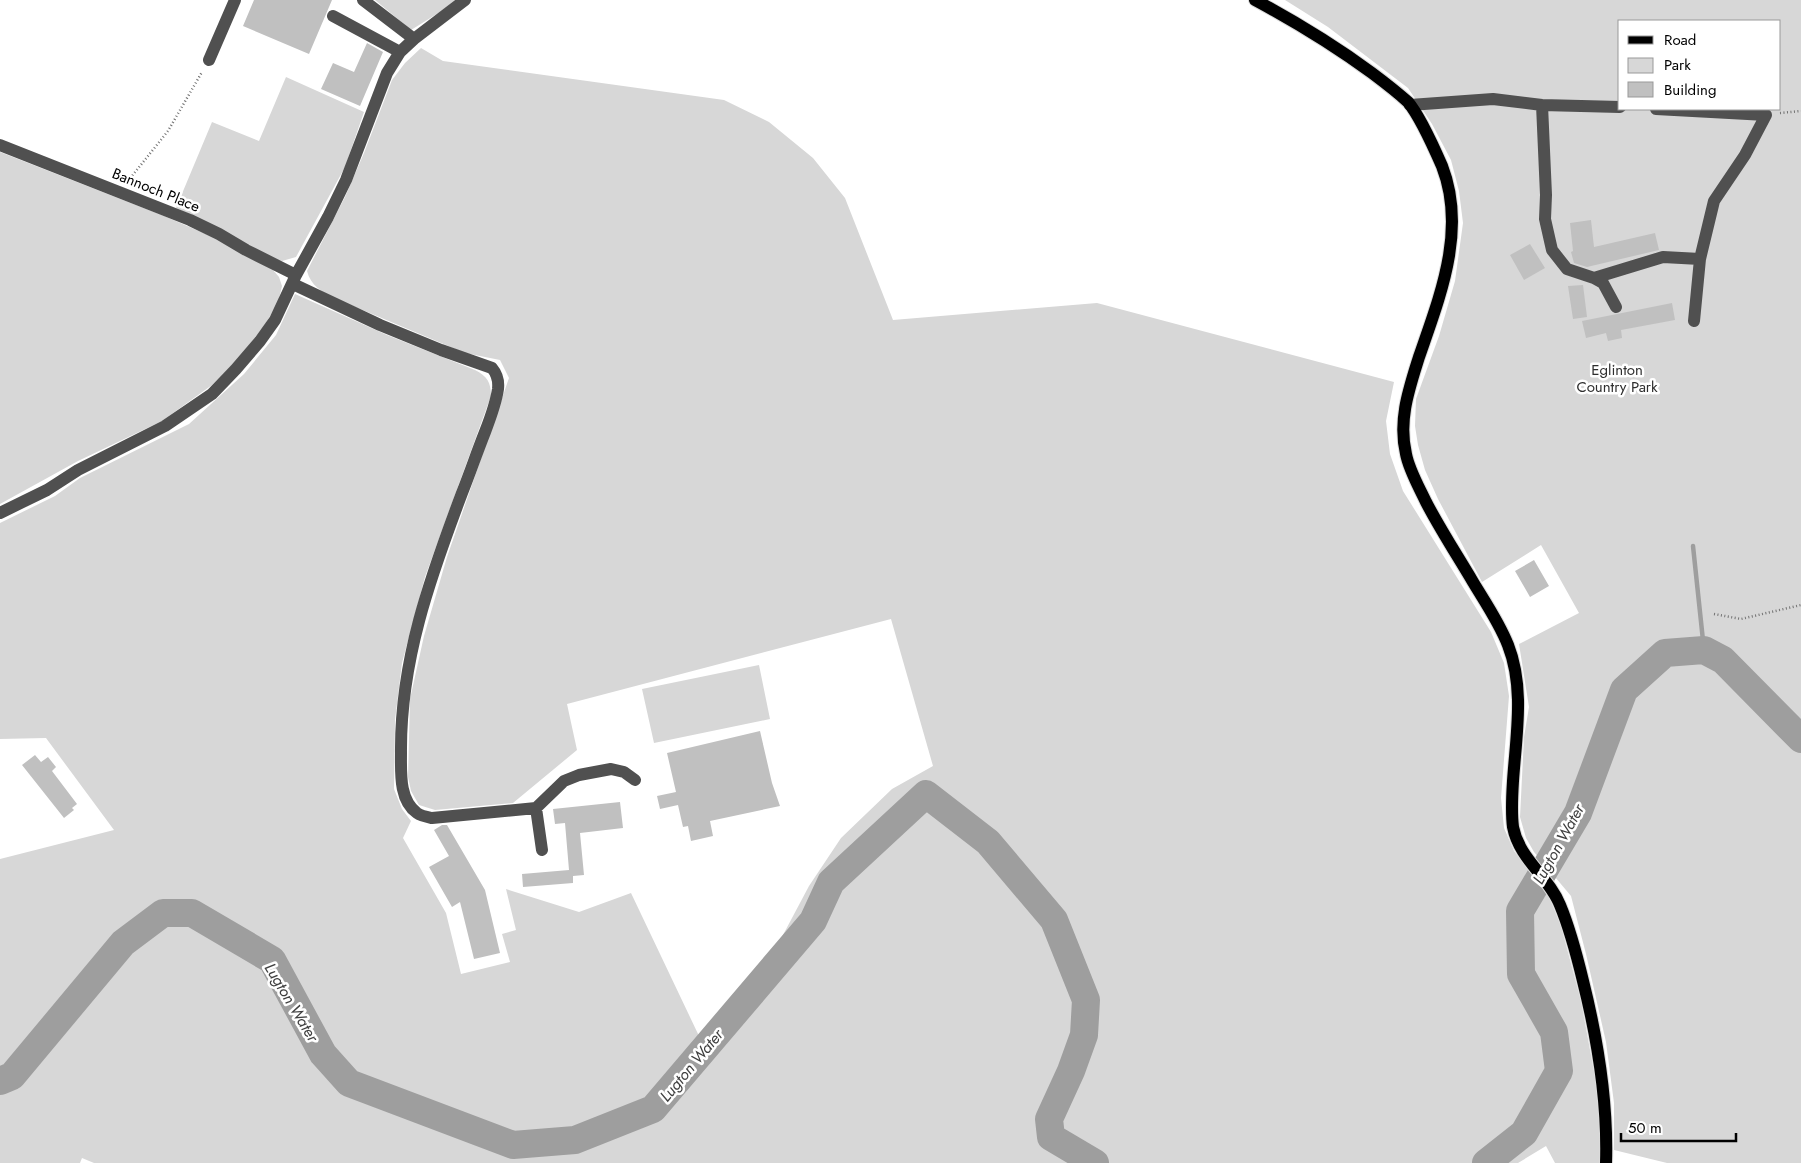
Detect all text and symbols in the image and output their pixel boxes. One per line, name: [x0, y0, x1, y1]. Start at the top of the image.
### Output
legend: [1618, 20, 1781, 110]
text: Road: [1664, 29, 1696, 51]
text: Park: [1664, 54, 1691, 76]
text: Building: [1664, 79, 1716, 101]
street label: Bannoch Place: [109, 162, 203, 218]
park label: Eglinton Country Park: [1576, 359, 1658, 398]
water label: Lugton Water: [1527, 798, 1591, 889]
water label: Lugton Water: [259, 958, 325, 1048]
water label: Lugton Water: [654, 1023, 730, 1107]
scale bar: [1621, 1110, 1736, 1142]
text: 50 m: [1628, 1117, 1662, 1139]

